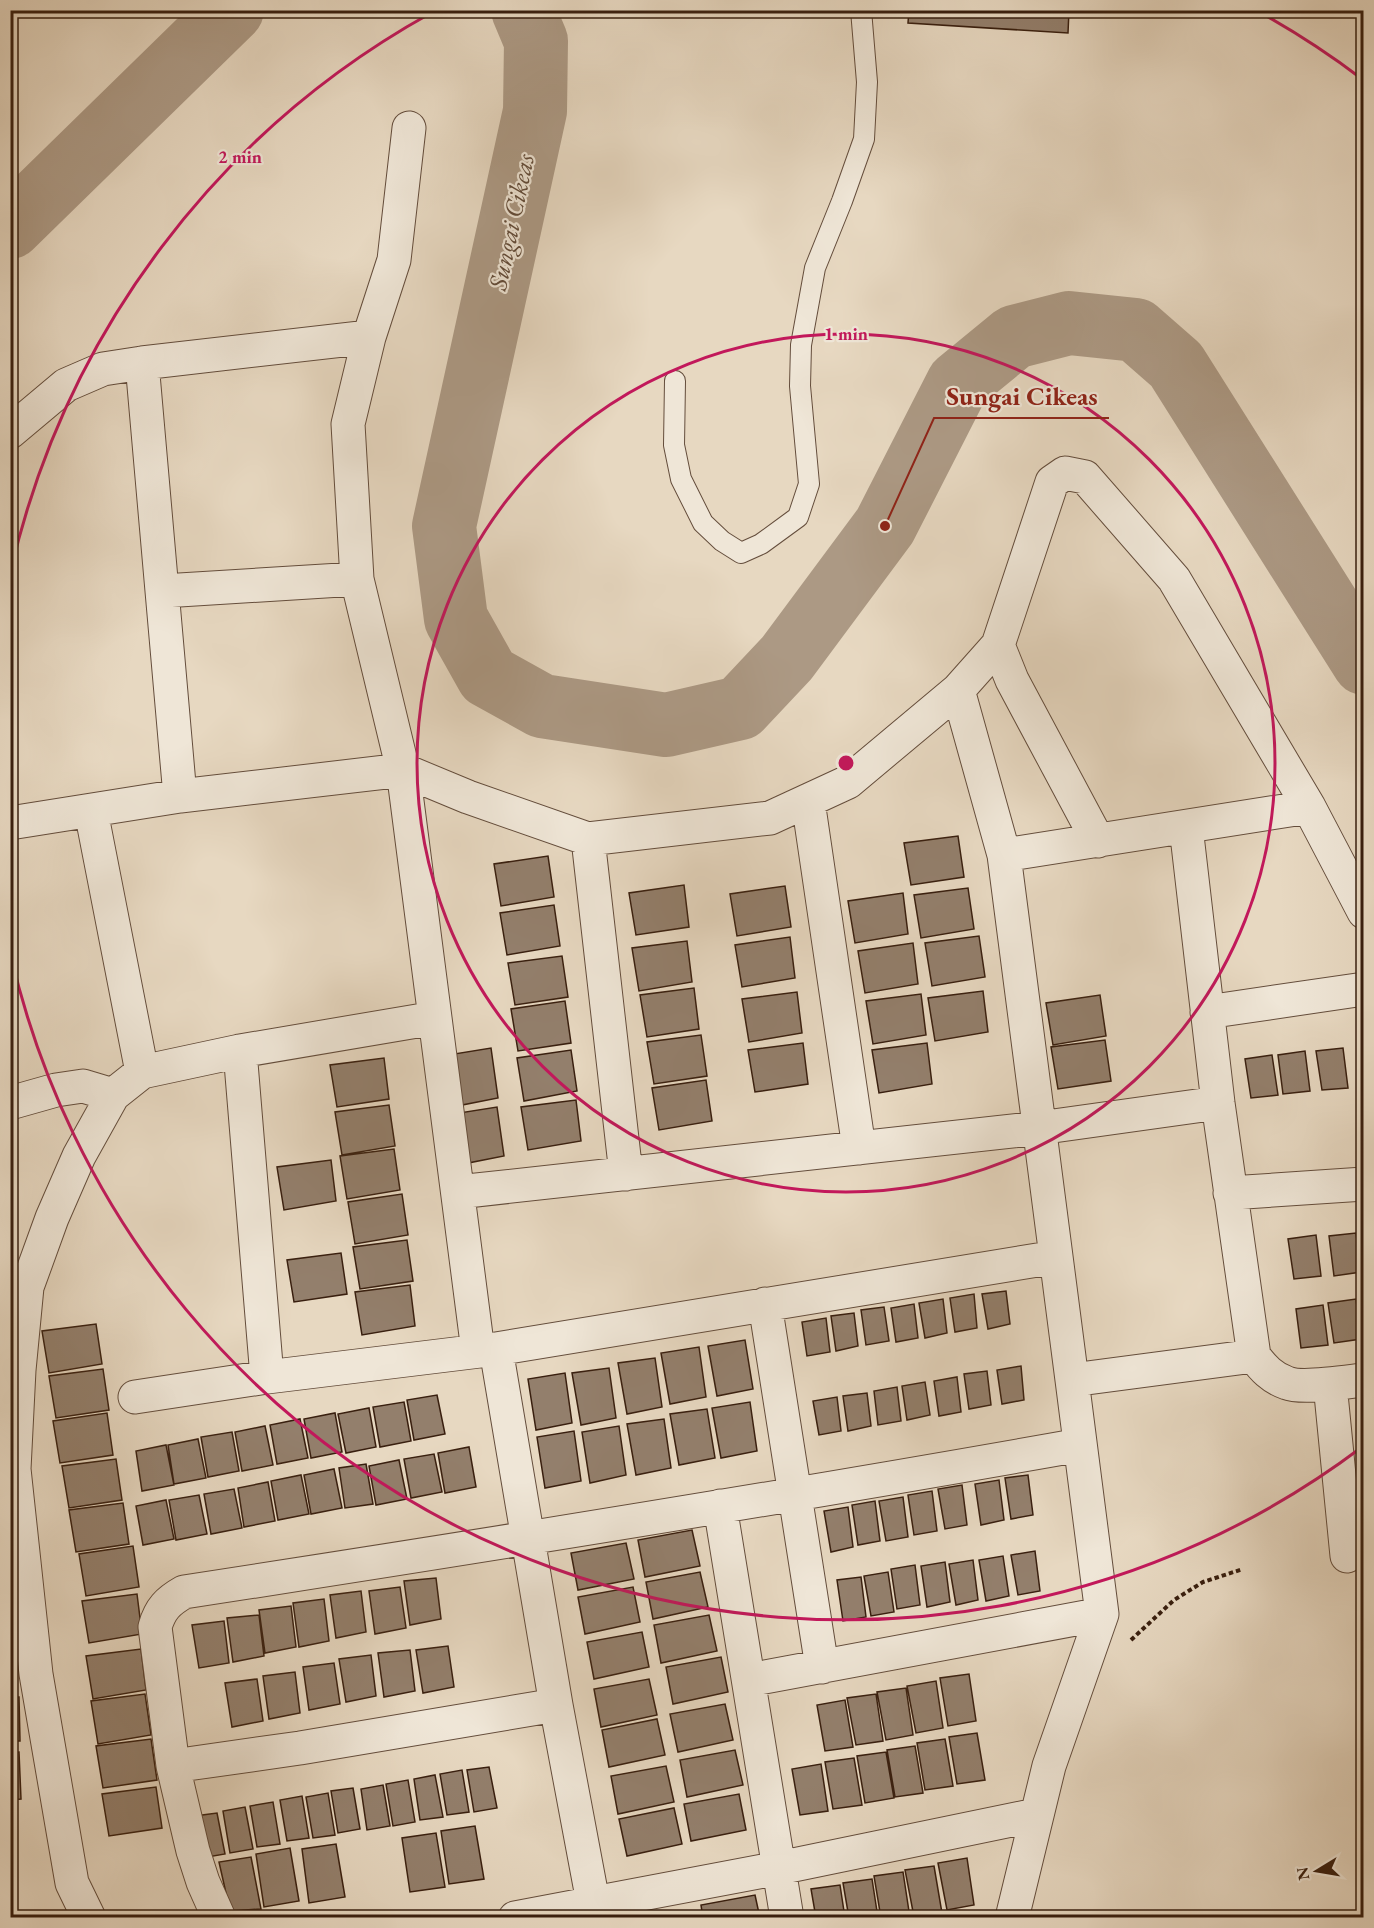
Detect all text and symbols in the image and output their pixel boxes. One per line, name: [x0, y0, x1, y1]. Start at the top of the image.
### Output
text: 2 min: [218, 145, 262, 168]
water label: Sungai Cikeas: [480, 150, 542, 294]
text: 1 min: [824, 322, 868, 345]
callout: Sungai Cikeas: [934, 374, 1109, 418]
text: Sungai Cikeas: [946, 379, 1098, 413]
centre of rings: [836, 753, 856, 773]
north arrow: [1287, 1841, 1347, 1901]
text: N: [1291, 1865, 1314, 1882]

